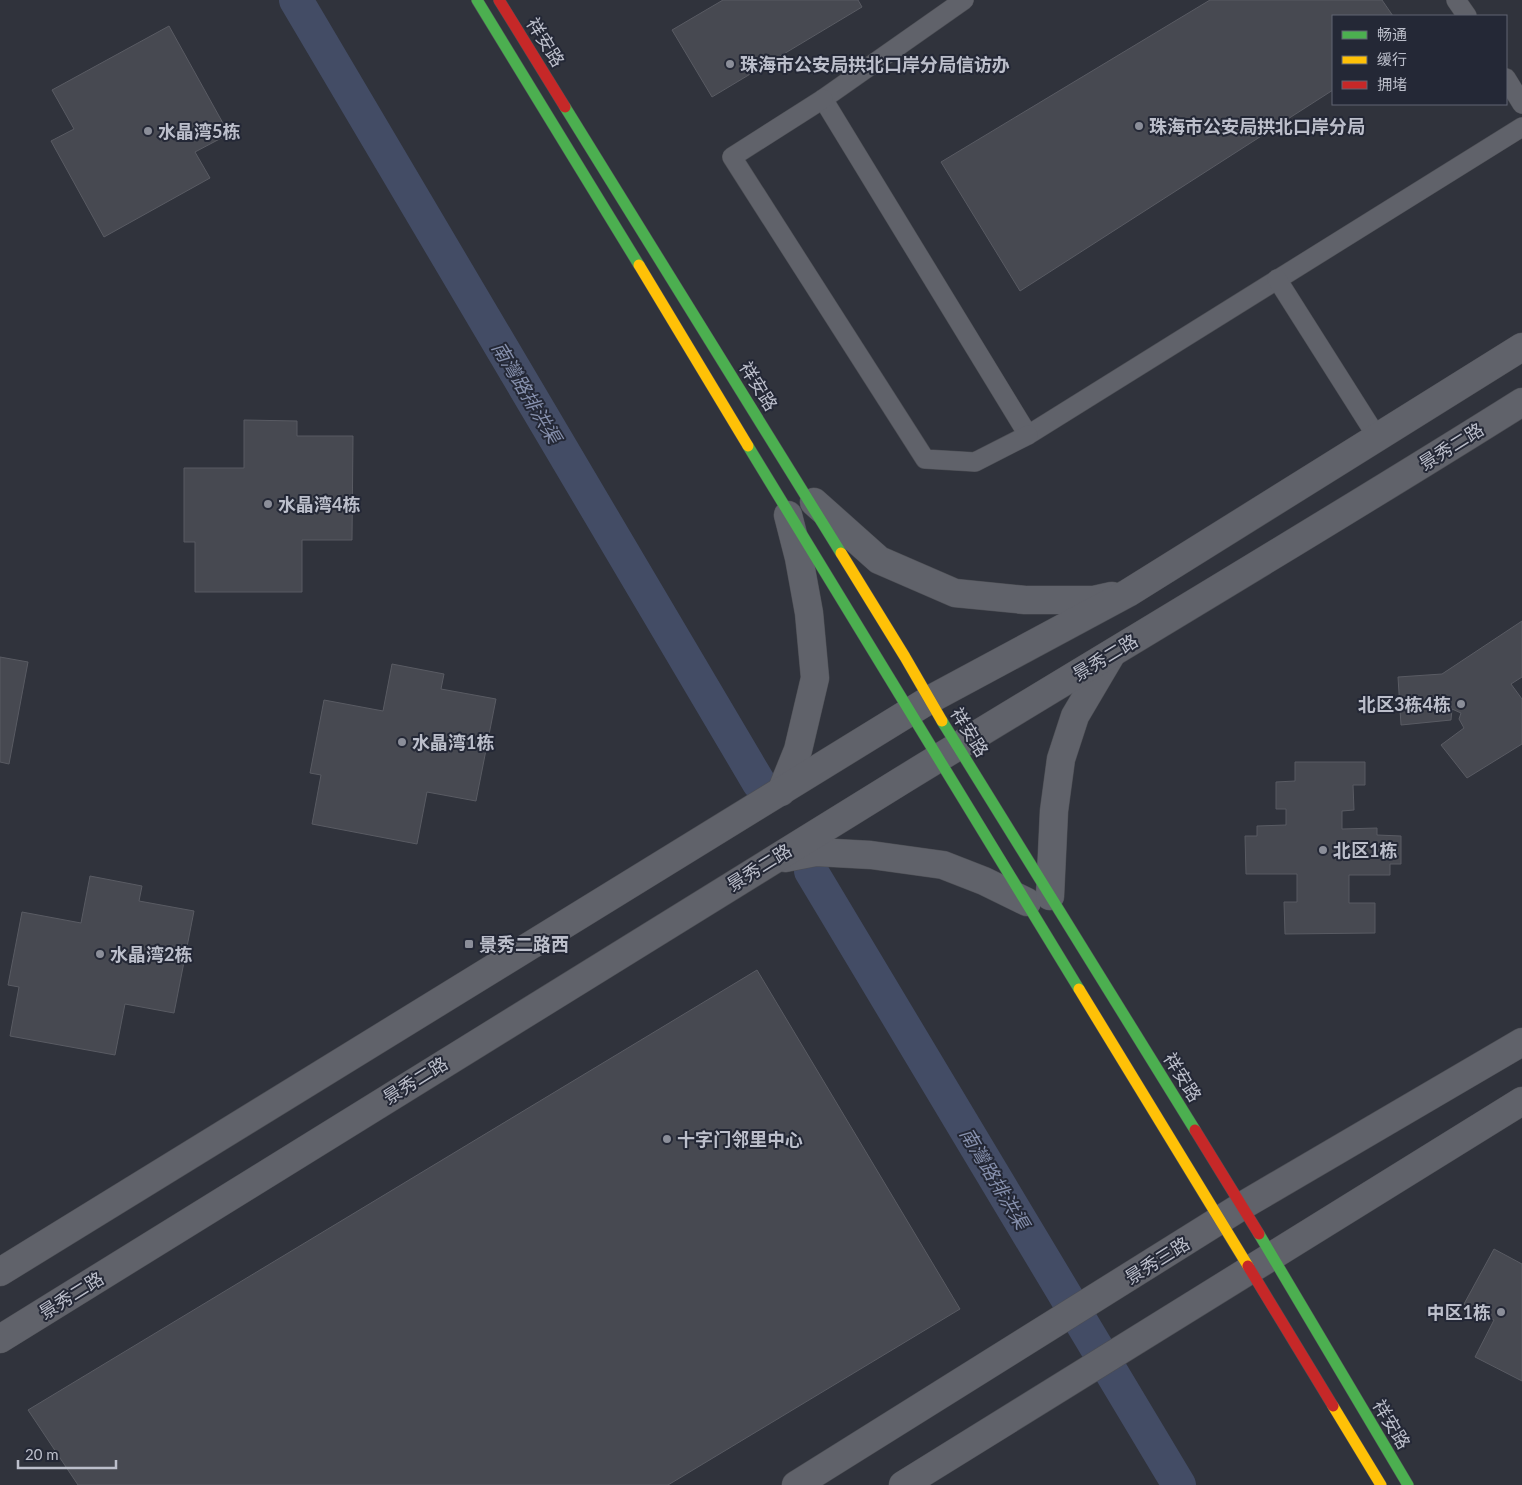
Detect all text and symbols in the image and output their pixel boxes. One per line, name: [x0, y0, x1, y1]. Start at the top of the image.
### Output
street label: 祥安路: [522, 13, 570, 71]
legend: [1332, 15, 1507, 105]
text: 畅通: [1377, 25, 1407, 43]
text: 缓行: [1377, 50, 1407, 68]
place label: 珠海市公安局拱北口岸分局信访办: [740, 53, 1010, 75]
marker: 珠海市公安局拱北口岸分局信访办: [724, 58, 736, 70]
text: 拥堵: [1377, 75, 1407, 93]
place label: 珠海市公安局拱北口岸分局: [1149, 115, 1365, 137]
place label: 水晶湾5栋: [158, 120, 240, 142]
marker: 珠海市公安局拱北口岸分局: [1133, 120, 1145, 132]
marker: 水晶湾5栋: [142, 125, 154, 137]
water label: 南灣路排洪渠: [488, 337, 568, 449]
street label: 祥安路: [735, 357, 783, 415]
street label: 景秀二路: [1415, 418, 1487, 474]
place label: 水晶湾4栋: [278, 493, 360, 515]
marker: 水晶湾4栋: [262, 498, 274, 510]
street label: 景秀二路: [1068, 629, 1142, 685]
place label: 北区3栋4栋: [1358, 693, 1451, 715]
marker: 北区3栋4栋: [1455, 698, 1467, 710]
street label: 祥安路: [946, 703, 994, 761]
place label: 水晶湾1栋: [412, 731, 494, 753]
marker: 水晶湾1栋: [396, 736, 408, 748]
street label: 景秀二路: [723, 839, 795, 895]
place label: 北区1栋: [1333, 839, 1397, 861]
marker: 北区1栋: [1317, 844, 1329, 856]
place label: 景秀二路西: [479, 933, 569, 955]
marker: 景秀二路西: [463, 938, 475, 950]
place label: 水晶湾2栋: [110, 943, 192, 965]
marker: 水晶湾2栋: [94, 948, 106, 960]
street label: 祥安路: [1159, 1048, 1207, 1106]
street label: 景秀二路: [379, 1052, 451, 1108]
water label: 南灣路排洪渠: [956, 1123, 1036, 1235]
place label: 十字门邻里中心: [677, 1128, 803, 1150]
marker: 十字门邻里中心: [661, 1133, 673, 1145]
street label: 景秀三路: [1121, 1232, 1193, 1288]
street label: 景秀二路: [35, 1267, 107, 1323]
place label: 中区1栋: [1427, 1301, 1491, 1323]
marker: 中区1栋: [1495, 1306, 1507, 1318]
street label: 祥安路: [1369, 1395, 1415, 1453]
scale bar: [18, 1438, 115, 1470]
text: 20 m: [25, 1445, 59, 1463]

